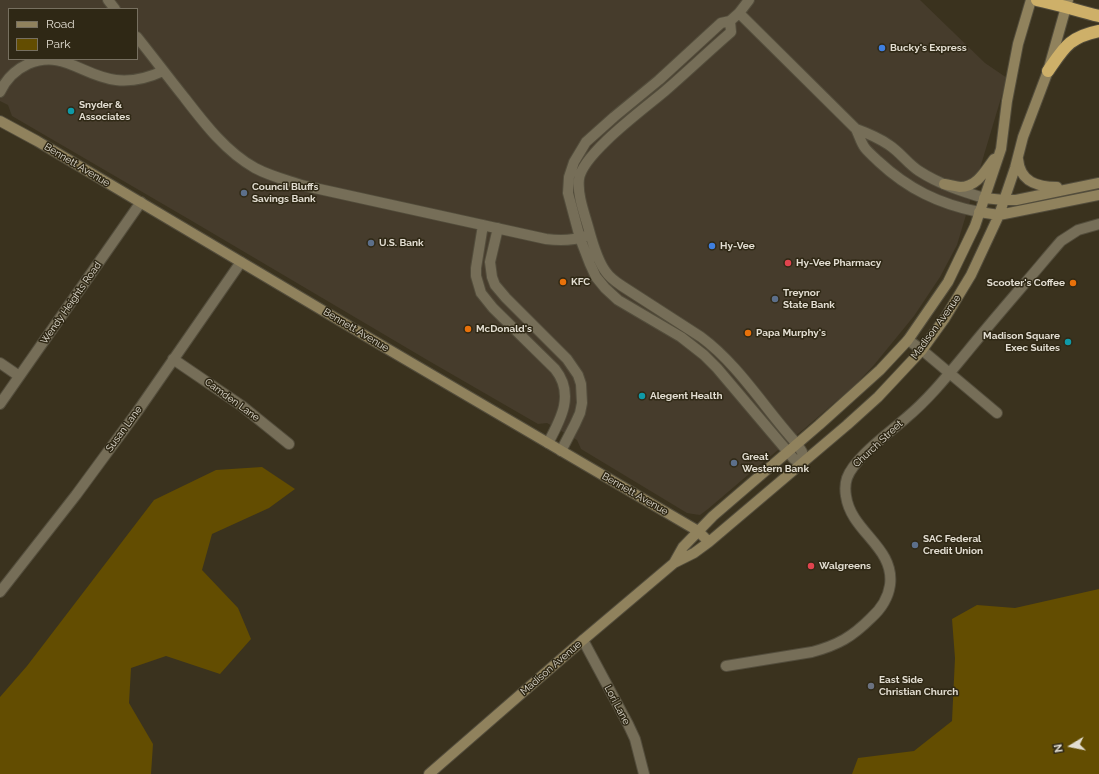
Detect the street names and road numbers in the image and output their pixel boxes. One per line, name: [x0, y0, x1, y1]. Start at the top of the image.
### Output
street label: Bennett Avenue: [42, 141, 112, 189]
street label: Wendy Heights Road: [38, 260, 104, 346]
street label: Madison Avenue: [909, 292, 963, 362]
street label: Bennett Avenue: [321, 306, 391, 354]
street label: Camden Lane: [202, 376, 262, 424]
street label: Susan Lane: [103, 404, 145, 454]
street label: Church Street: [851, 418, 905, 470]
street label: Bennett Avenue: [600, 470, 670, 518]
street label: Madison Avenue: [518, 638, 584, 698]
street label: Lori Lane: [602, 683, 632, 727]

